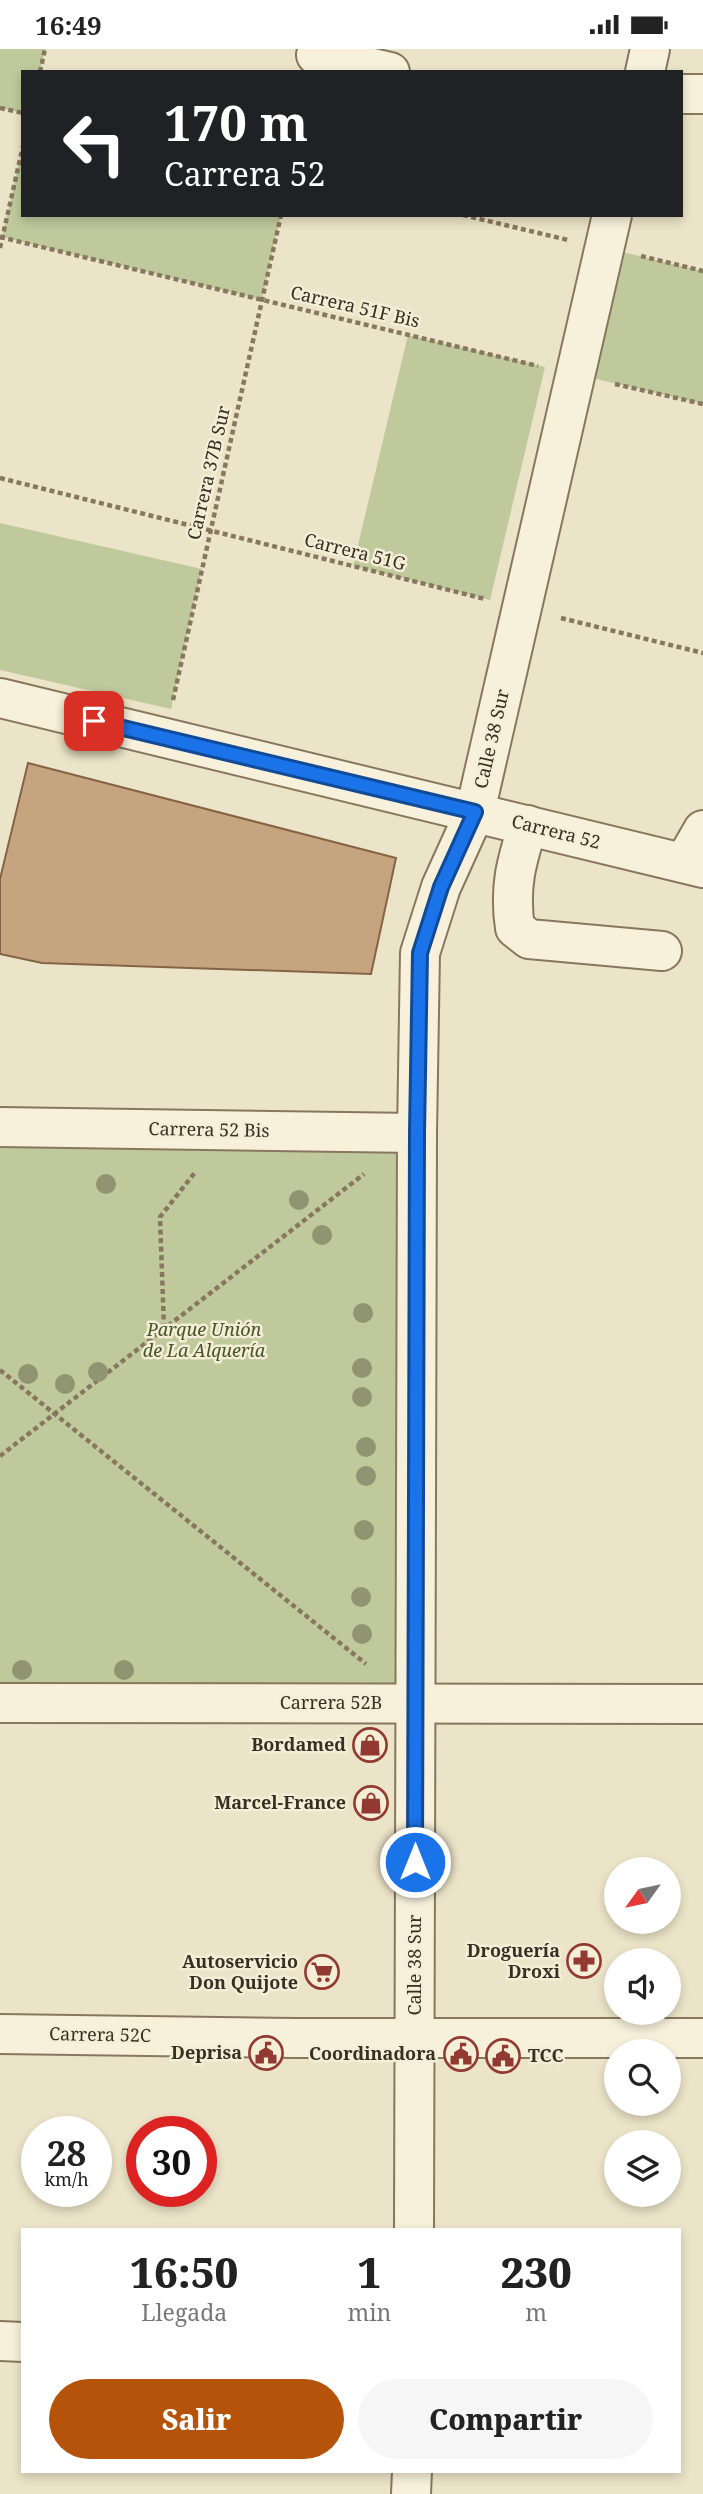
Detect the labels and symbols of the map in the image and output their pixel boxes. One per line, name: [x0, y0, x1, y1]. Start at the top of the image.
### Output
street label: Carrera 51F Bis: [288, 280, 422, 333]
street label: Carrera 37B Sur: [181, 403, 235, 542]
street label: Carrera 51G: [302, 527, 409, 575]
street label: Calle 38 Sur: [468, 686, 514, 791]
pin: [64, 691, 124, 751]
street label: Carrera 52: [509, 808, 603, 854]
street label: Carrera 52 Bis: [148, 1116, 270, 1142]
park label: Parque Unión de La Alquería: [143, 1317, 266, 1362]
street label: Carrera 52B: [280, 1690, 382, 1714]
shop icon: Bordamed: [351, 1726, 389, 1764]
place label: Bordamed: [251, 1732, 346, 1756]
shop icon: Marcel-France: [352, 1784, 390, 1822]
place label: Marcel-France: [214, 1790, 346, 1814]
position arrow: [378, 1825, 452, 1899]
north arrow: [604, 1857, 681, 1934]
street label: Calle 38 Sur: [402, 1914, 426, 2016]
place label: Droguería Droxi: [467, 1938, 561, 1983]
pharmacy icon: Droguería Droxi: [565, 1942, 603, 1980]
place label: Autoservicio Don Quijote: [182, 1949, 298, 1994]
supermarket icon: Autoservicio Don Quijote: [303, 1953, 341, 1991]
street label: Carrera 52C: [49, 2021, 151, 2047]
public building icon: Deprisa: [247, 2034, 285, 2072]
public building icon: Coordinadora: [442, 2035, 480, 2073]
public building icon: TCC: [484, 2037, 522, 2075]
place label: Deprisa: [171, 2040, 242, 2064]
place label: Coordinadora: [309, 2041, 436, 2065]
place label: TCC: [528, 2043, 563, 2067]
speed limit sign: 30: [126, 2116, 217, 2207]

